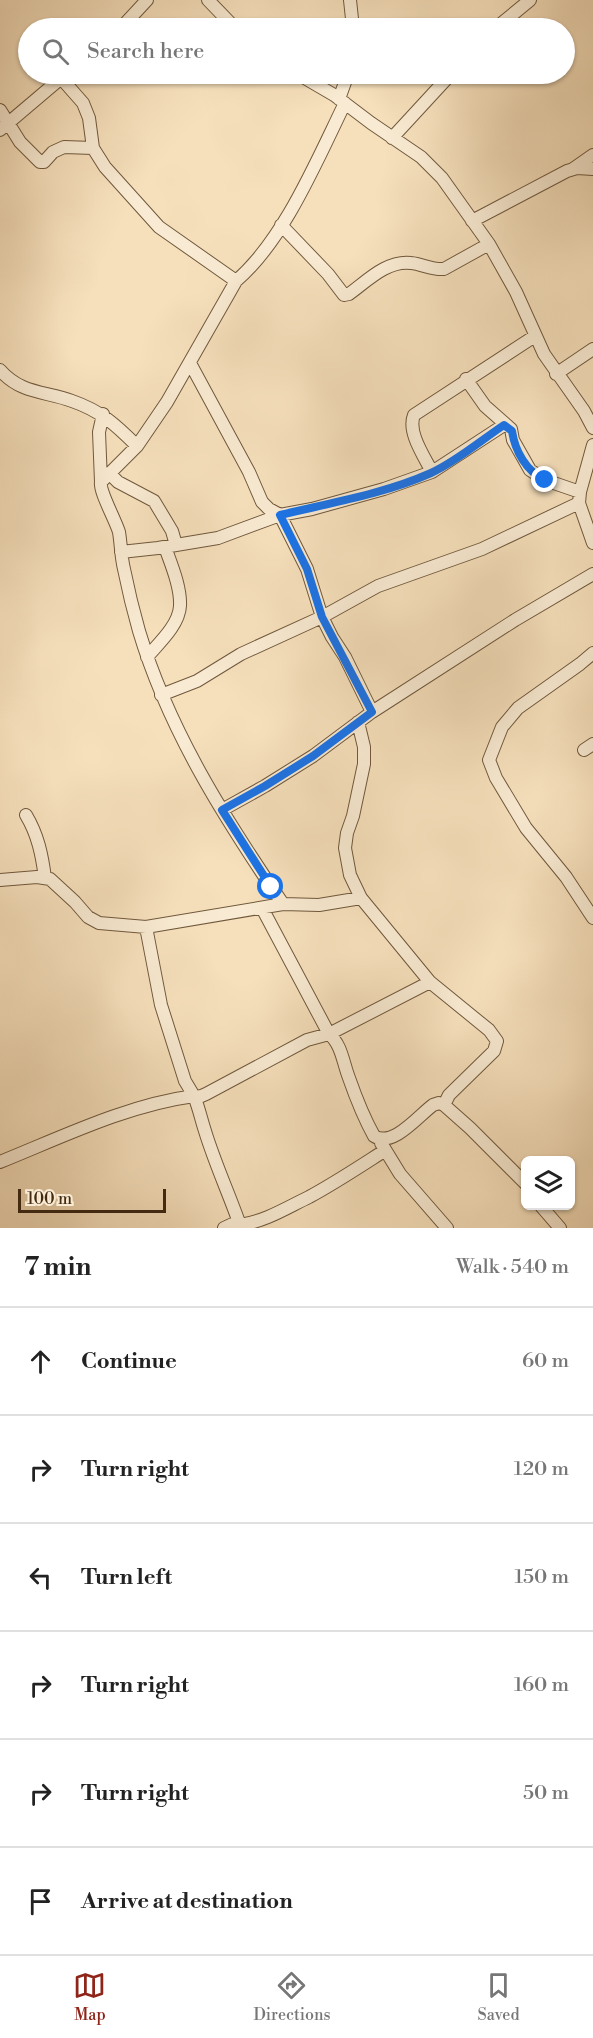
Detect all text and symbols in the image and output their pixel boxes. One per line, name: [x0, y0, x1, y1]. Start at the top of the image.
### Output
search box: [18, 18, 575, 84]
icon: search: [39, 35, 72, 68]
text: Search here: [87, 38, 204, 65]
route end: [531, 466, 557, 492]
route start: [257, 873, 283, 899]
map controls: [521, 1156, 575, 1210]
button: layers: [521, 1156, 575, 1210]
scale bar: [18, 1186, 166, 1214]
text: 100 m: [27, 1189, 72, 1209]
text: 7 min: [24, 1251, 91, 1283]
text: Walk · 540 m: [456, 1255, 569, 1280]
icon: ahead: [24, 1345, 57, 1378]
text: Continue: [81, 1348, 177, 1375]
text: 60 m: [522, 1349, 569, 1374]
icon: right: [24, 1453, 57, 1486]
text: Turn right: [81, 1456, 189, 1483]
text: 120 m: [514, 1457, 569, 1482]
icon: left: [24, 1561, 57, 1594]
text: Turn left: [81, 1564, 172, 1591]
text: 150 m: [514, 1565, 569, 1590]
icon: right: [24, 1669, 57, 1702]
text: Turn right: [81, 1672, 189, 1699]
text: 160 m: [514, 1673, 569, 1698]
icon: right: [24, 1777, 57, 1810]
text: Turn right: [81, 1780, 189, 1807]
text: 50 m: [523, 1781, 569, 1806]
icon: arrive: [24, 1885, 57, 1918]
text: Arrive at destination: [81, 1888, 293, 1915]
tab: Map: [73, 1969, 106, 2025]
tab: Directions: [253, 1969, 331, 2025]
tab: Saved: [477, 1969, 520, 2025]

